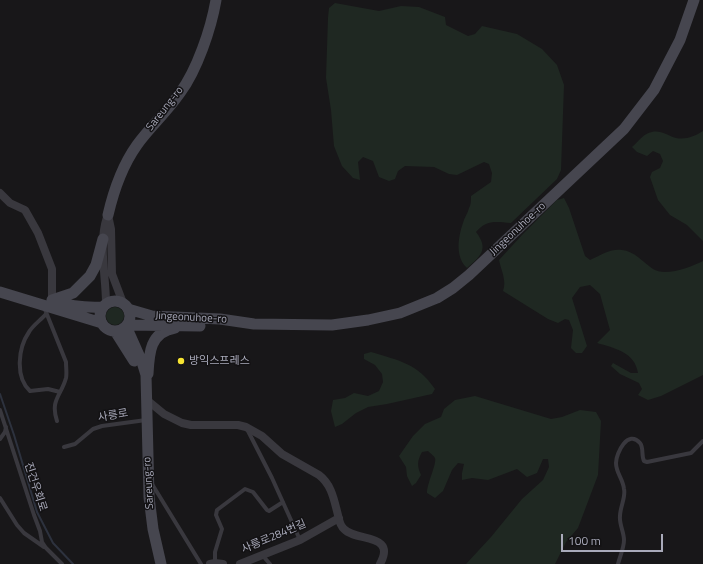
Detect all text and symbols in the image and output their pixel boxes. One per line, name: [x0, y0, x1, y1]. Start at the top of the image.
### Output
street label: Sareung-ro: [144, 84, 186, 134]
street label: Jingeonuhoe-ro: [487, 200, 549, 258]
street label: Jingeonuhoe-ro: [155, 310, 227, 326]
place label: 방익스프레스: [189, 354, 250, 368]
marker: 방익스프레스: [176, 356, 186, 366]
street label: 사릉로: [97, 407, 129, 425]
street label: Sareung-ro: [141, 457, 157, 509]
street label: 진건우회로: [21, 461, 49, 513]
street label: 사릉로284번길: [240, 517, 308, 557]
scale bar: [563, 526, 665, 552]
text: 100 m: [568, 531, 601, 550]

